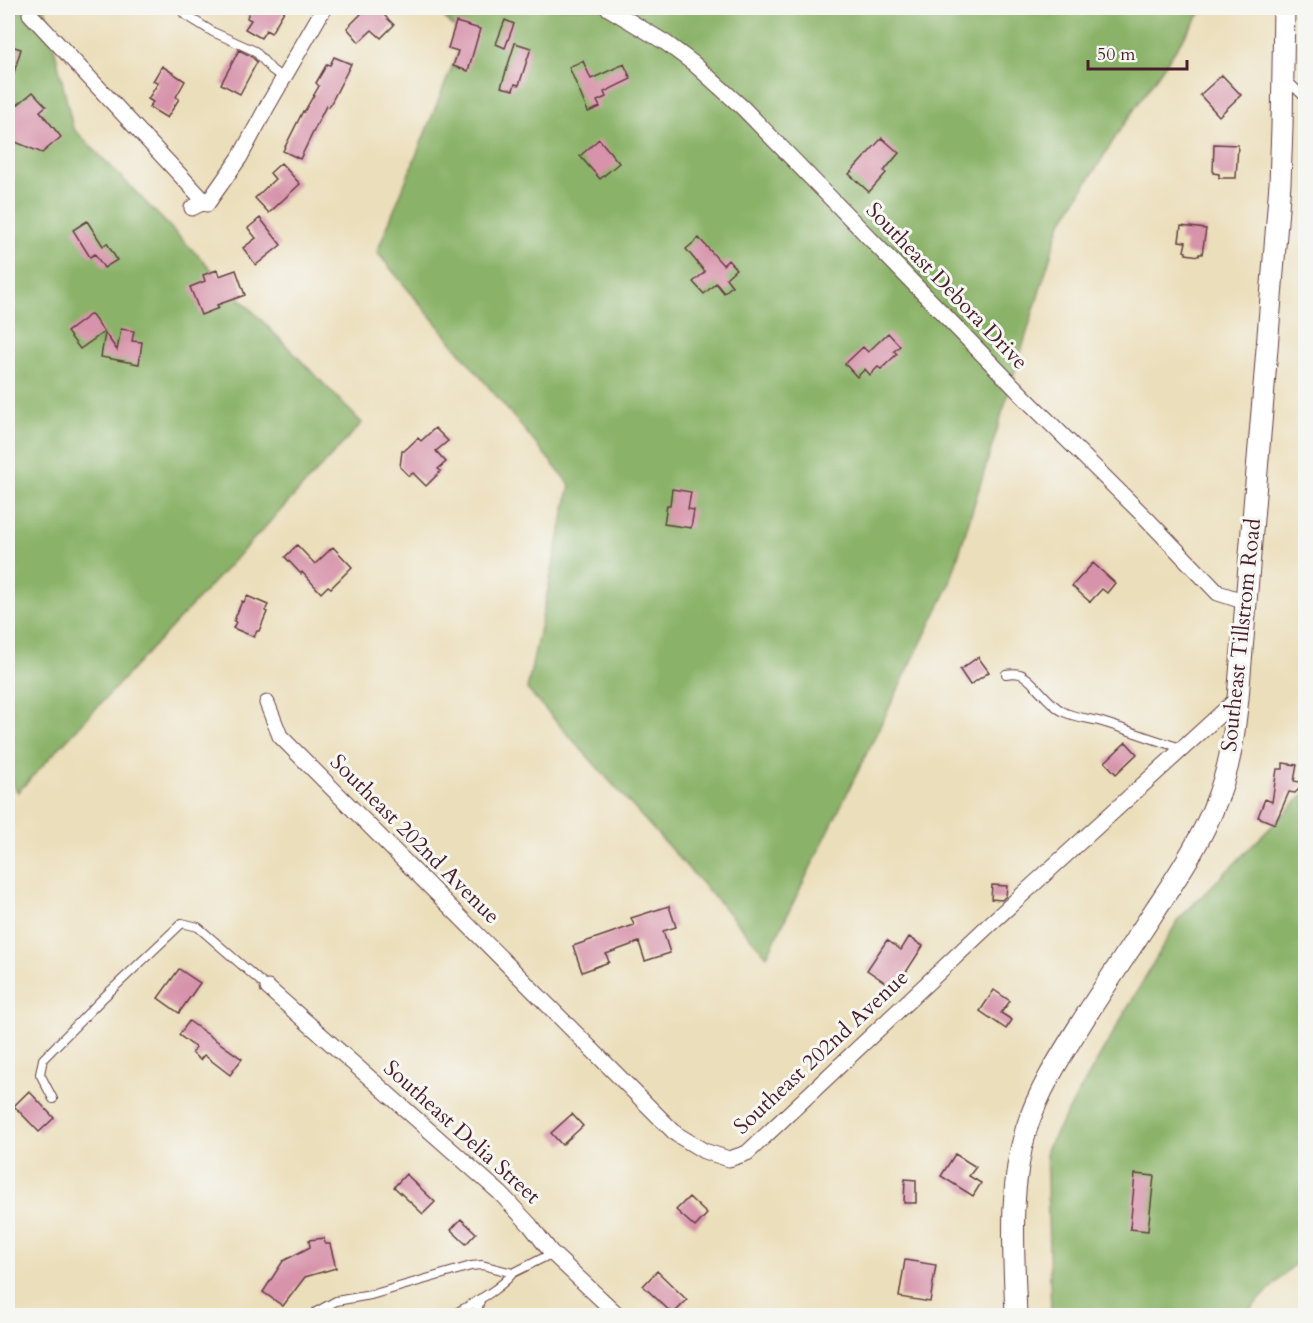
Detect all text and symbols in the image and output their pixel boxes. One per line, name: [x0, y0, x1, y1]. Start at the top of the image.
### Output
scale bar: [1088, 33, 1187, 71]
text: 50 m: [1097, 42, 1136, 67]
street label: Southeast Debora Drive: [859, 196, 1035, 376]
street label: Southeast Tillstrom Road: [1214, 517, 1268, 753]
street label: Southeast 202nd Avenue: [323, 747, 507, 931]
street label: Southeast 202nd Avenue: [727, 963, 915, 1141]
street label: Southeast Delia Street: [377, 1053, 547, 1211]

